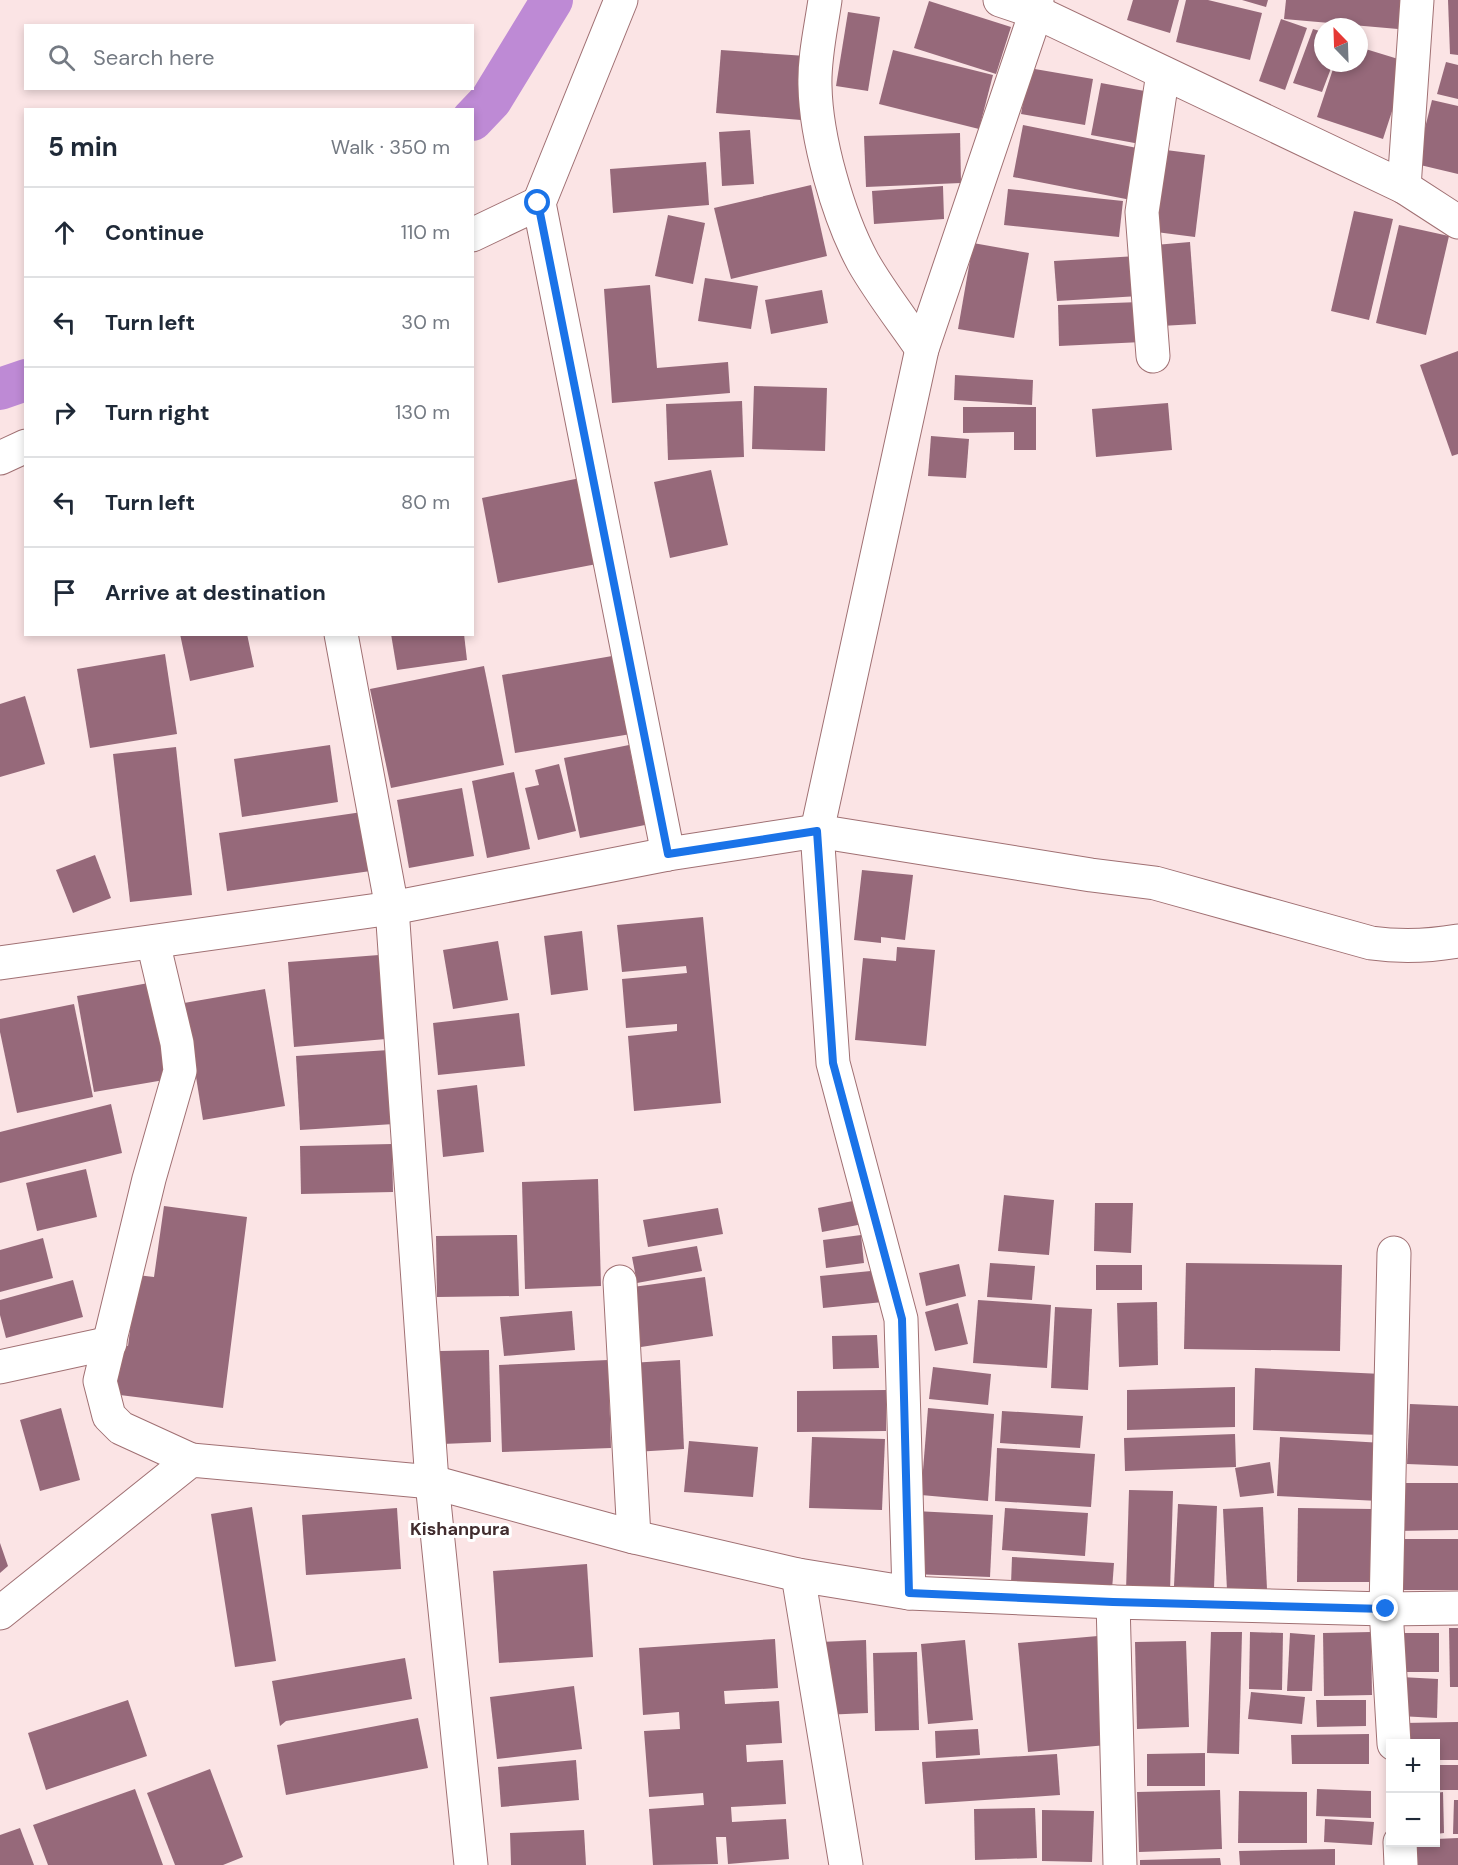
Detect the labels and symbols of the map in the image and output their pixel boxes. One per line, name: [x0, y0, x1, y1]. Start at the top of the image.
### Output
north arrow: [1314, 18, 1368, 72]
route start: [524, 189, 550, 215]
district label: Kishanpura: [410, 1517, 510, 1541]
route end: [1372, 1595, 1398, 1621]

